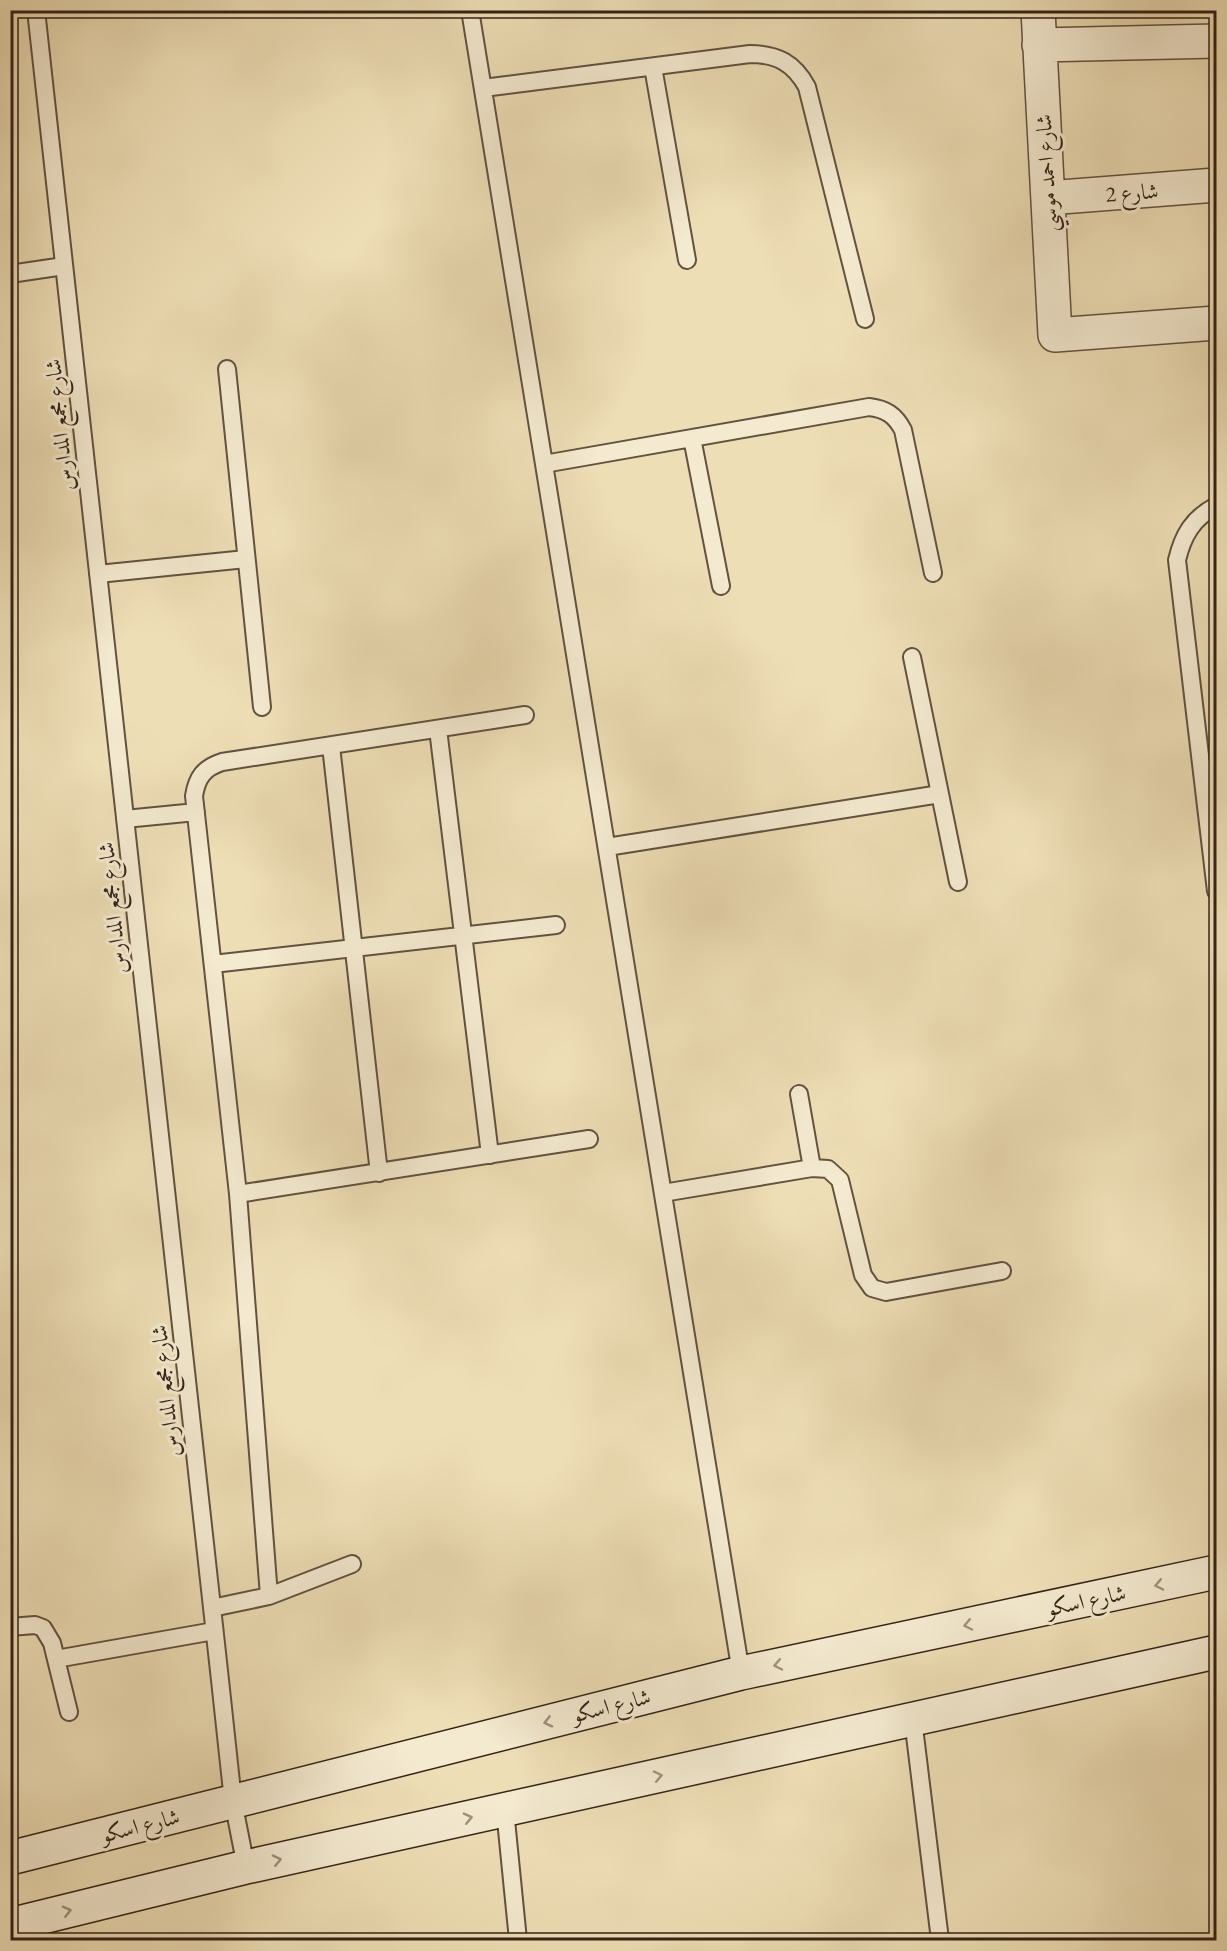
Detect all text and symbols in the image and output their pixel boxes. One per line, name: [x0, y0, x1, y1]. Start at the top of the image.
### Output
street label: شارع احمد موسي: [1029, 113, 1070, 233]
street label: شارع 2: [1105, 176, 1160, 213]
street label: شارع مجمع المدارس: [38, 357, 86, 492]
street label: شارع مجمع المدارس: [91, 840, 139, 975]
street label: شارع مجمع المدارس: [144, 1323, 192, 1458]
one-way arrow: [1155, 1577, 1165, 1590]
street label: شارع اسكو: [1042, 1578, 1129, 1627]
one-way arrow: [964, 1618, 974, 1631]
one-way arrow: [773, 1658, 783, 1671]
street label: شارع اسكو: [567, 1682, 655, 1734]
one-way arrow: [543, 1714, 553, 1727]
one-way arrow: [653, 1770, 663, 1783]
street label: شارع اسكو: [96, 1802, 184, 1854]
one-way arrow: [462, 1812, 472, 1825]
one-way arrow: [272, 1855, 282, 1868]
one-way arrow: [62, 1905, 72, 1918]

